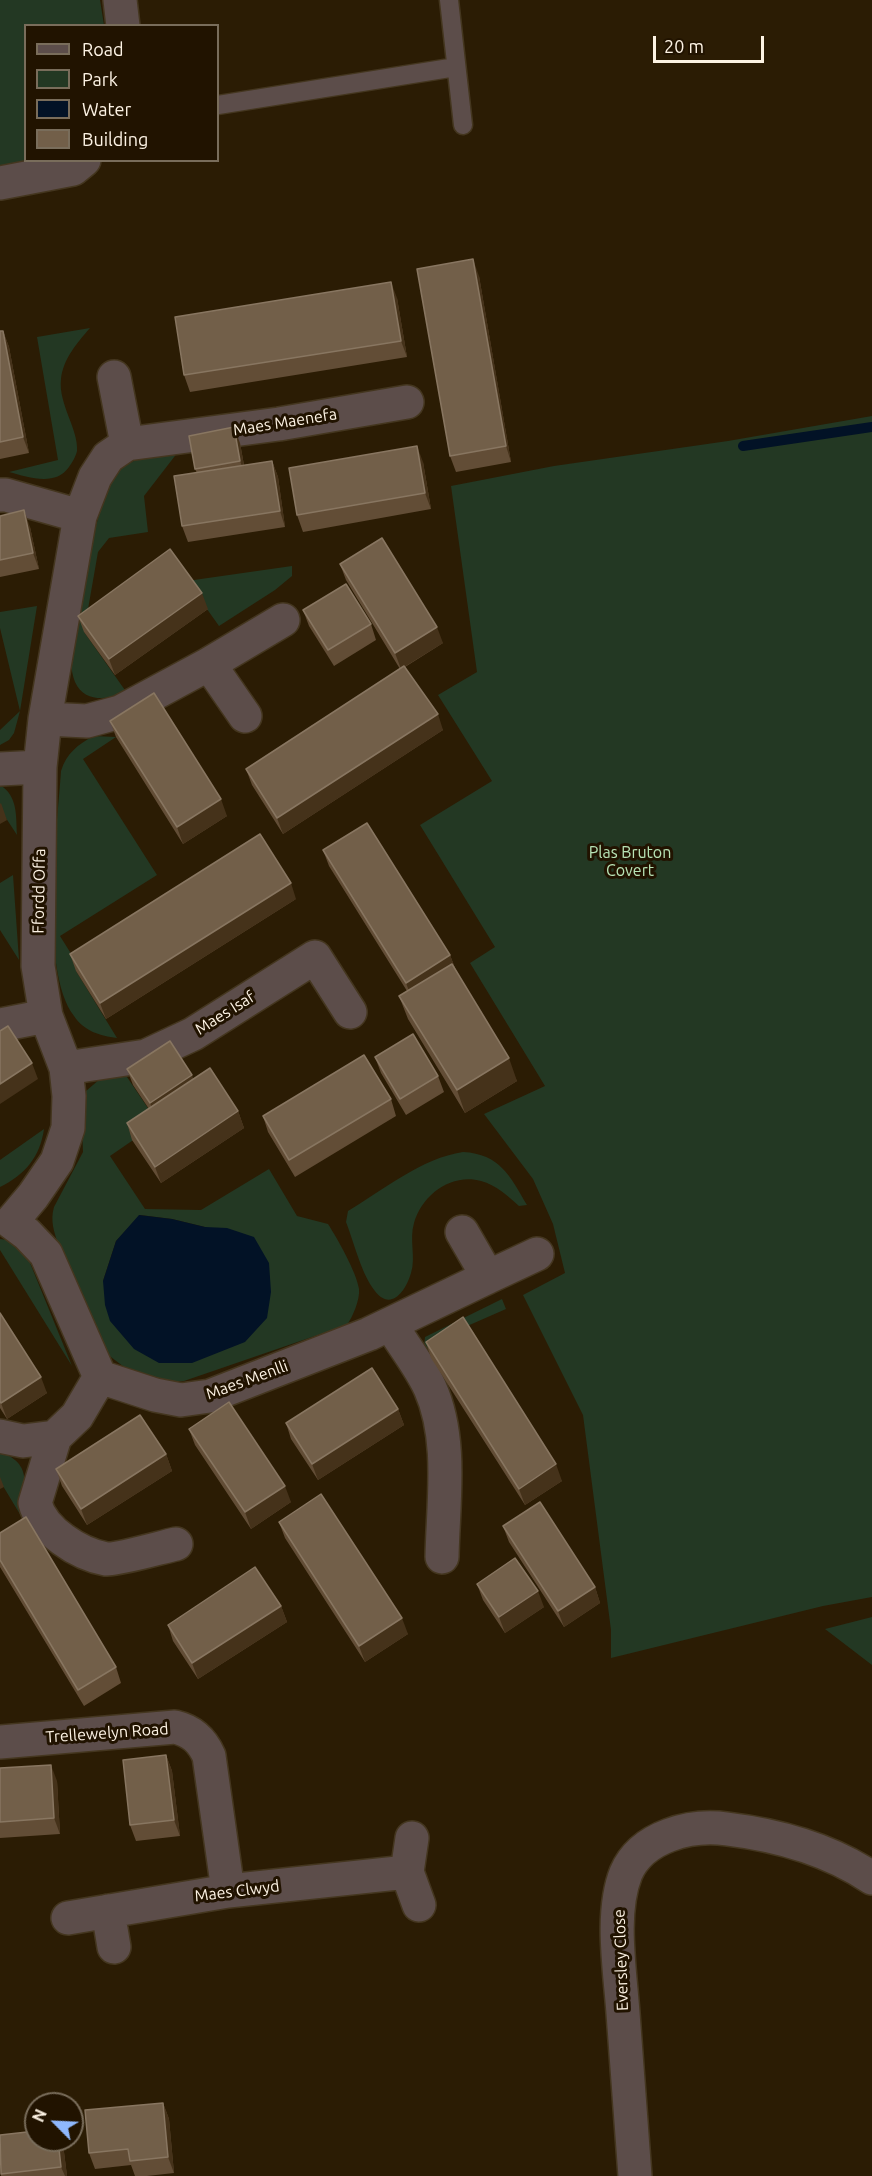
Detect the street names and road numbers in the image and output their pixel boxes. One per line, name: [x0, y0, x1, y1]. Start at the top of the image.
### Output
street label: Maes Maenefa: [232, 404, 338, 440]
street label: Ffordd Offa: [29, 848, 49, 934]
street label: Maes Isaf: [192, 987, 258, 1039]
street label: Maes Menlli: [203, 1356, 291, 1404]
street label: Trellewelyn Road: [45, 1719, 169, 1747]
street label: Maes Clwyd: [193, 1876, 281, 1906]
street label: Eversley Close: [610, 1909, 632, 2011]

